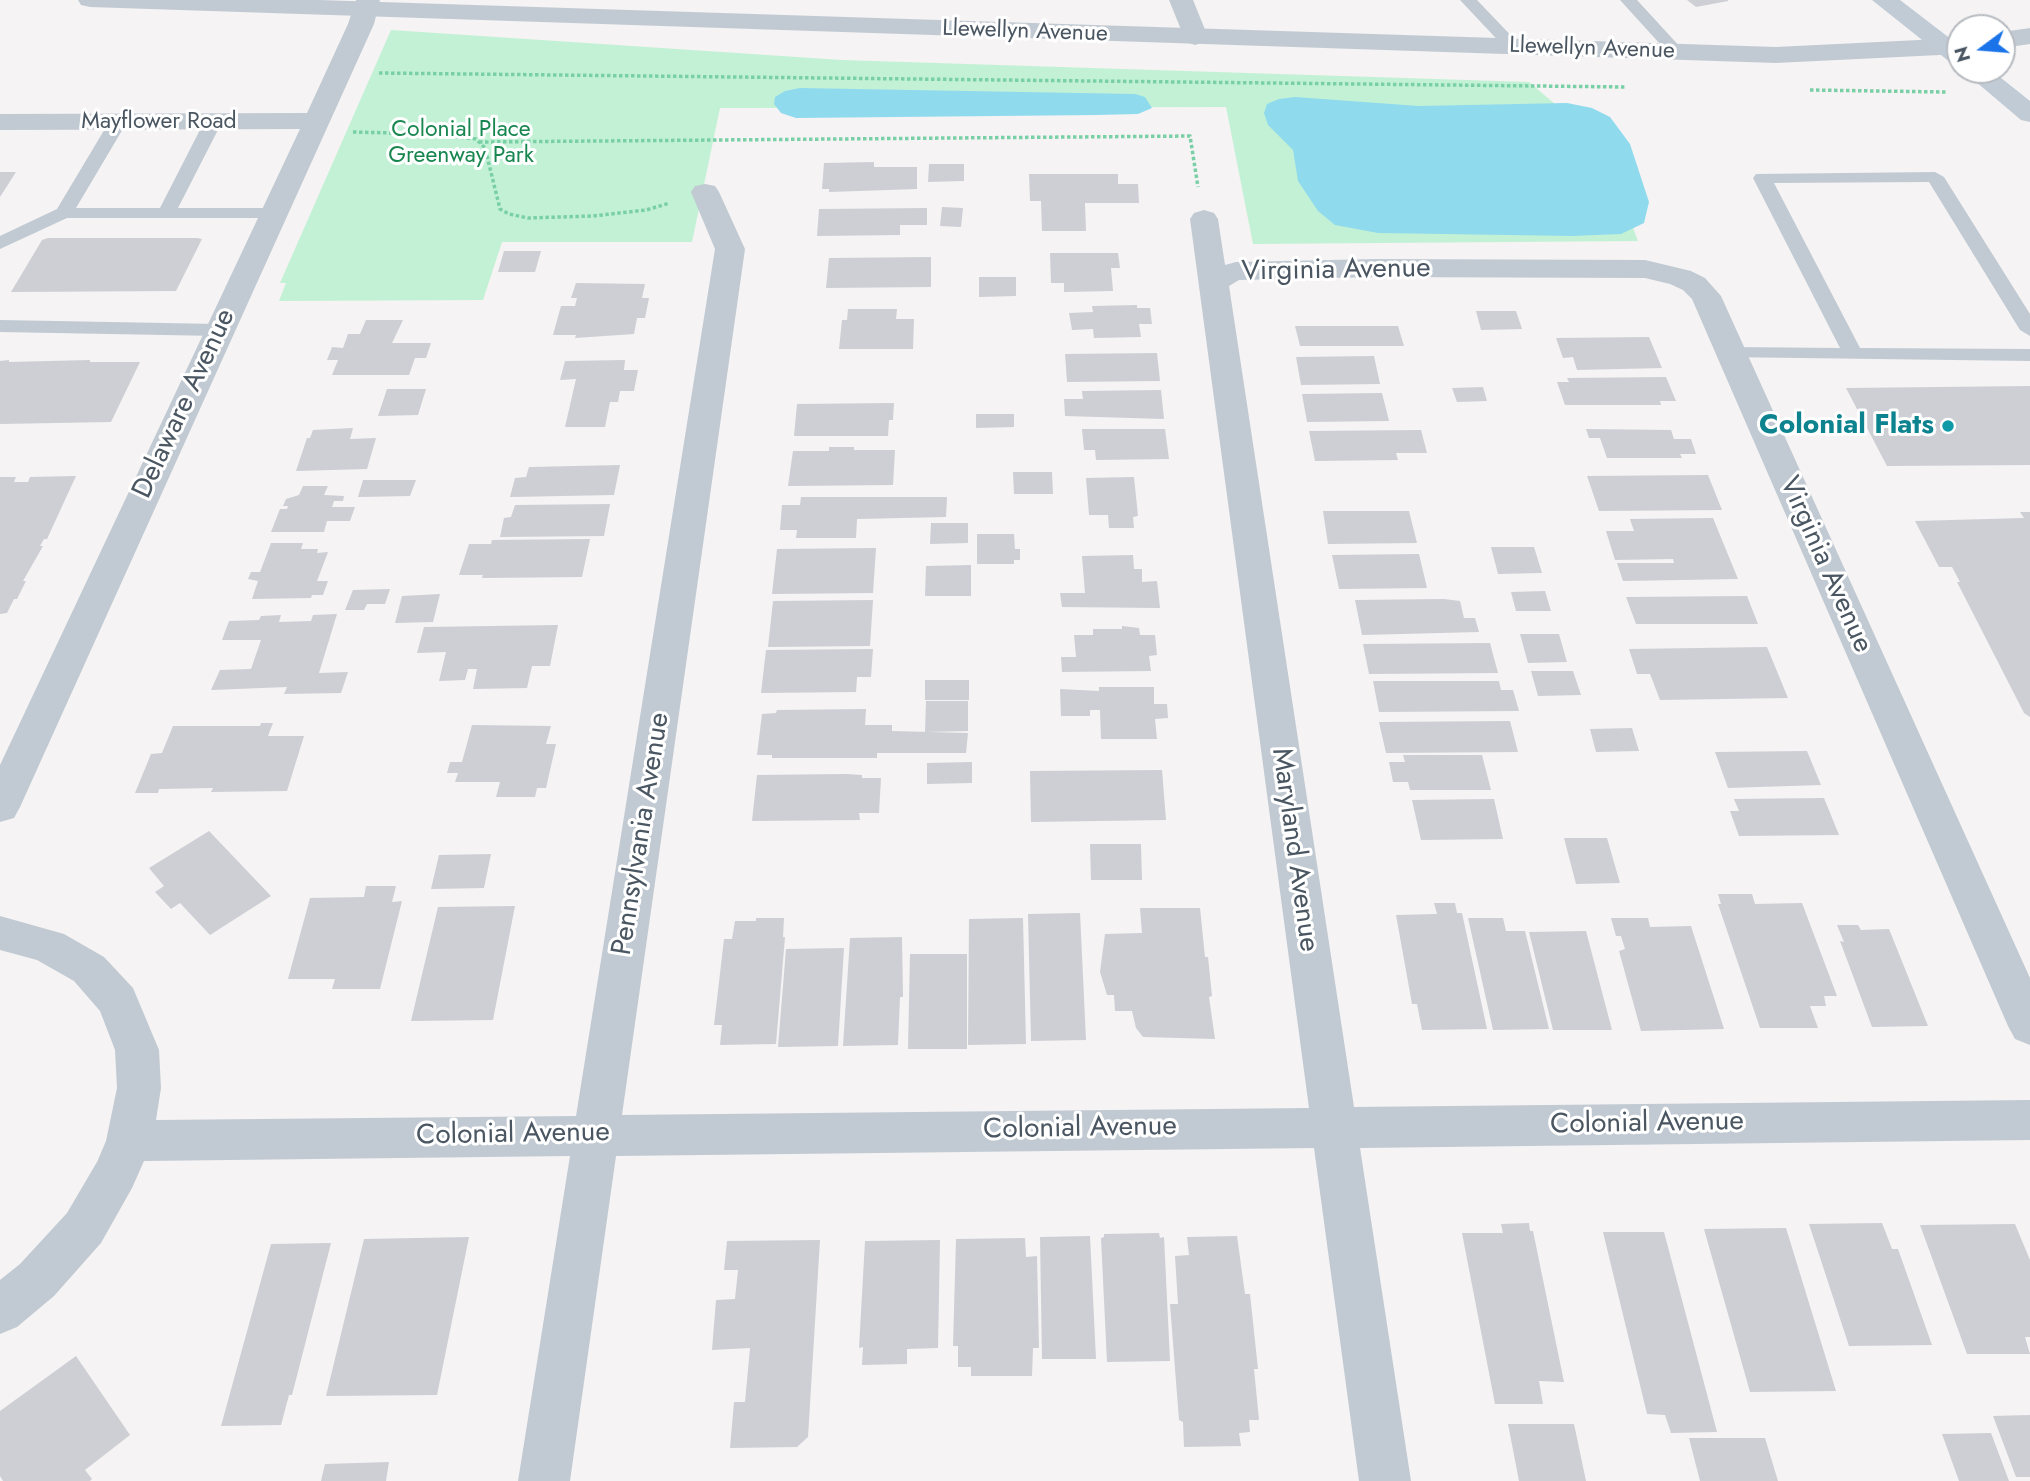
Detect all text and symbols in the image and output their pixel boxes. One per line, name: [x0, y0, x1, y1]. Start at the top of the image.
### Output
north arrow: [1946, 14, 2016, 84]
street label: Llewellyn Avenue: [942, 15, 1108, 49]
street label: Llewellyn Avenue: [1509, 32, 1675, 66]
text: N: [1947, 43, 1977, 65]
street label: Mayflower Road: [81, 108, 237, 136]
park label: Colonial Place Greenway Park: [388, 116, 534, 170]
street label: Virginia Avenue: [1241, 253, 1431, 289]
street label: Delaware Avenue: [126, 304, 244, 504]
place label: Colonial Flats: [1759, 409, 1934, 443]
marker: Colonial Flats: [1940, 418, 1956, 434]
street label: Virginia Avenue: [1771, 472, 1879, 658]
street label: Pennsylvania Avenue: [606, 710, 678, 958]
street label: Maryland Avenue: [1263, 746, 1325, 954]
street label: Colonial Avenue: [1550, 1106, 1744, 1142]
street label: Colonial Avenue: [983, 1111, 1177, 1147]
street label: Colonial Avenue: [416, 1117, 610, 1153]

